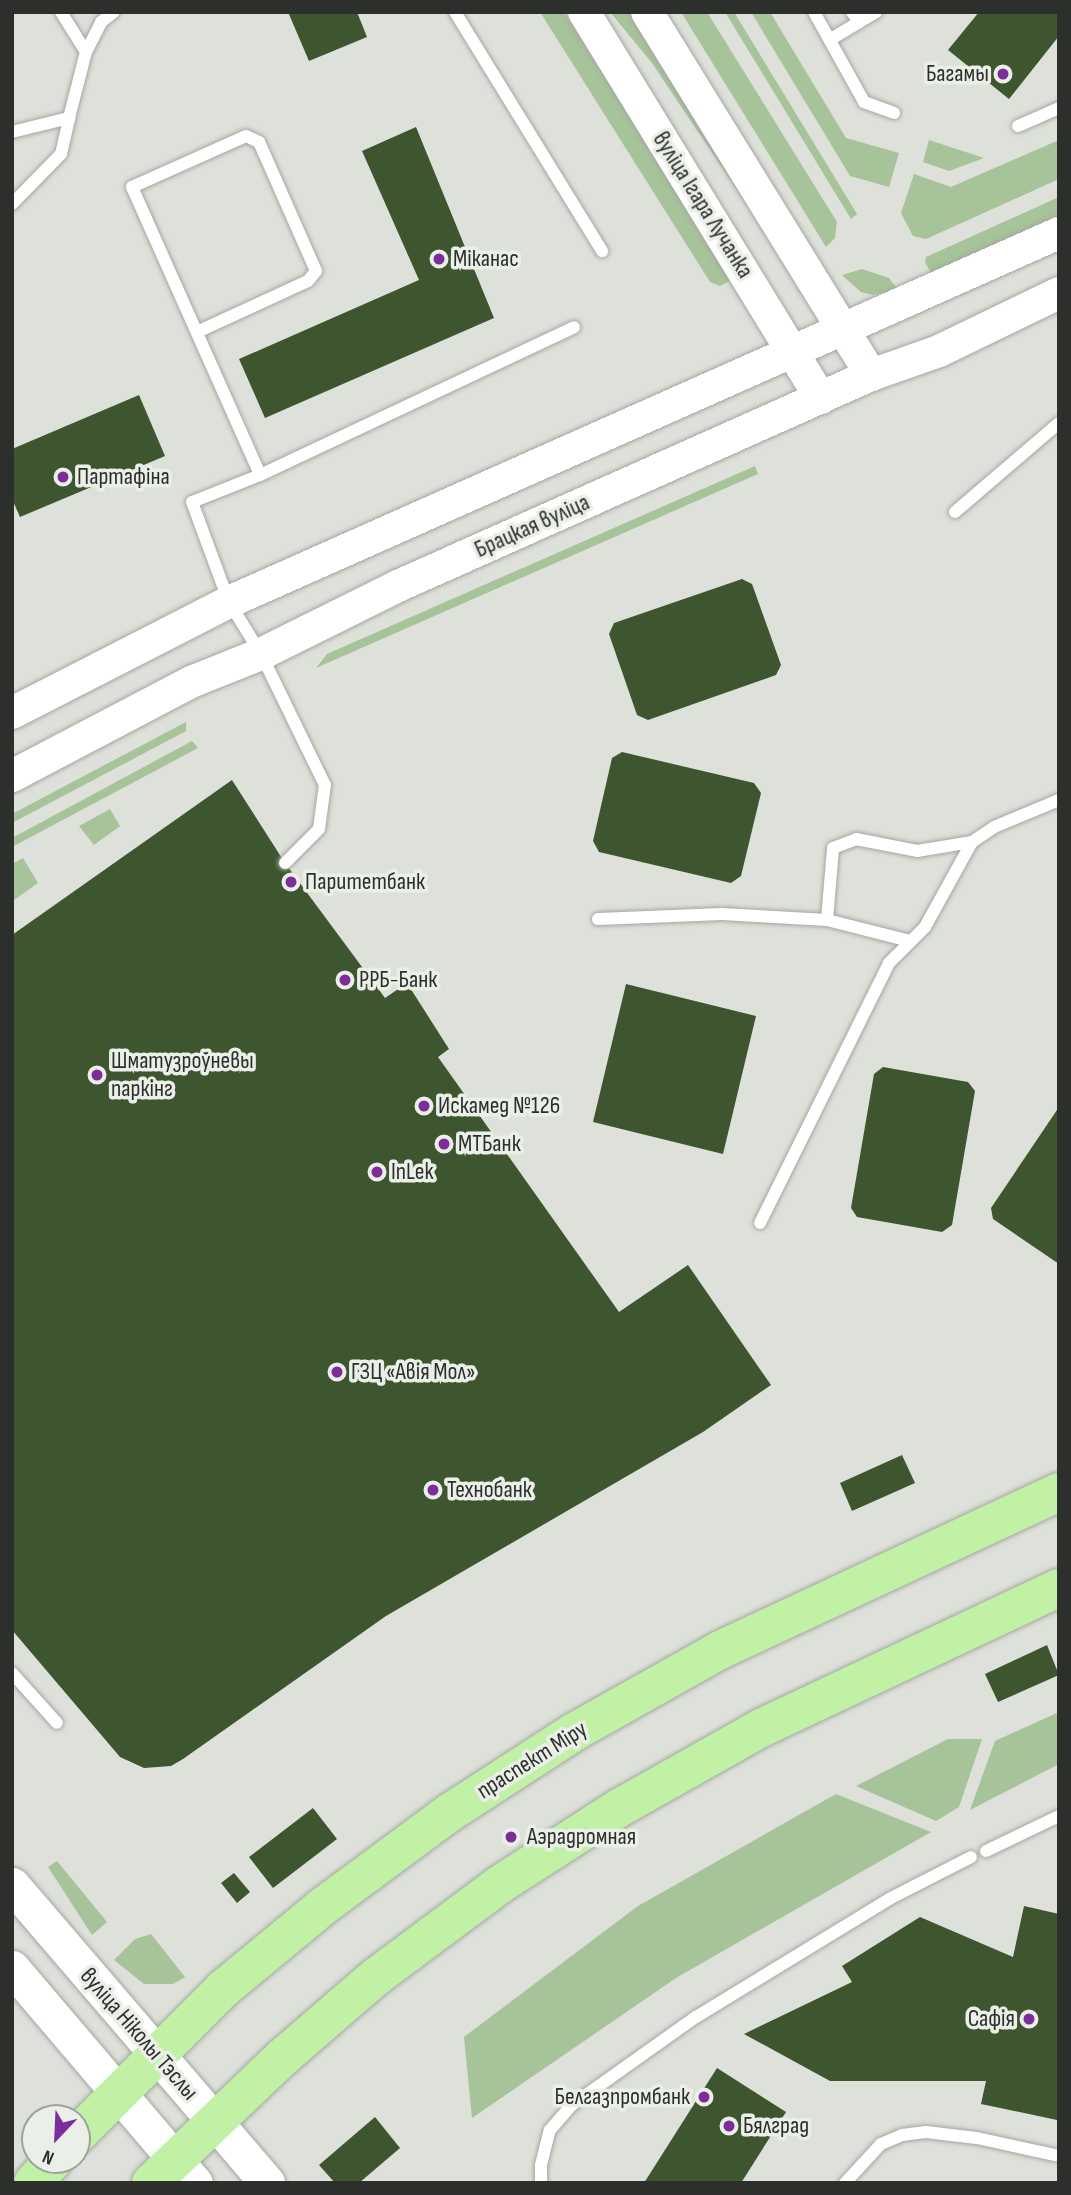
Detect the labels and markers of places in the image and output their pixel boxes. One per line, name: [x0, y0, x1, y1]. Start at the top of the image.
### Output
place label: Багамы: [926, 60, 989, 88]
marker: Багамы: [995, 66, 1011, 82]
place label: Міканас: [453, 245, 519, 273]
marker: Міканас: [431, 251, 447, 267]
place label: Партафіна: [77, 463, 170, 491]
marker: Партафіна: [55, 469, 71, 485]
place label: Паритетбанк: [305, 868, 425, 896]
marker: Паритетбанк: [283, 874, 299, 890]
place label: РРБ-Банк: [359, 966, 437, 994]
marker: РРБ-Банк: [337, 972, 353, 988]
place label: Шматузроўневы паркінг: [111, 1047, 254, 1103]
marker: Шматузроўневы паркінг: [89, 1067, 105, 1083]
place label: Искамед №126: [438, 1092, 560, 1120]
marker: Искамед №126: [416, 1098, 432, 1114]
place label: МТБанк: [458, 1130, 521, 1158]
marker: МТБанк: [436, 1136, 452, 1152]
place label: InLek: [391, 1158, 434, 1186]
marker: InLek: [369, 1164, 385, 1180]
place label: ГЗЦ «Авія Мол»: [351, 1358, 476, 1386]
marker: ГЗЦ «Авія Мол»: [329, 1364, 345, 1380]
place label: Технобанк: [447, 1476, 532, 1504]
marker: Технобанк: [425, 1482, 441, 1498]
place label: Аэрадромная: [527, 1823, 636, 1851]
marker: Аэрадромная: [501, 1827, 521, 1847]
place label: Сафія: [968, 2005, 1015, 2033]
marker: Сафія: [1021, 2011, 1037, 2027]
place label: Белгазпромбанк: [554, 2083, 690, 2111]
marker: Белгазпромбанк: [696, 2089, 712, 2105]
place label: Бялград: [743, 2112, 809, 2140]
marker: Бялград: [721, 2118, 737, 2134]

